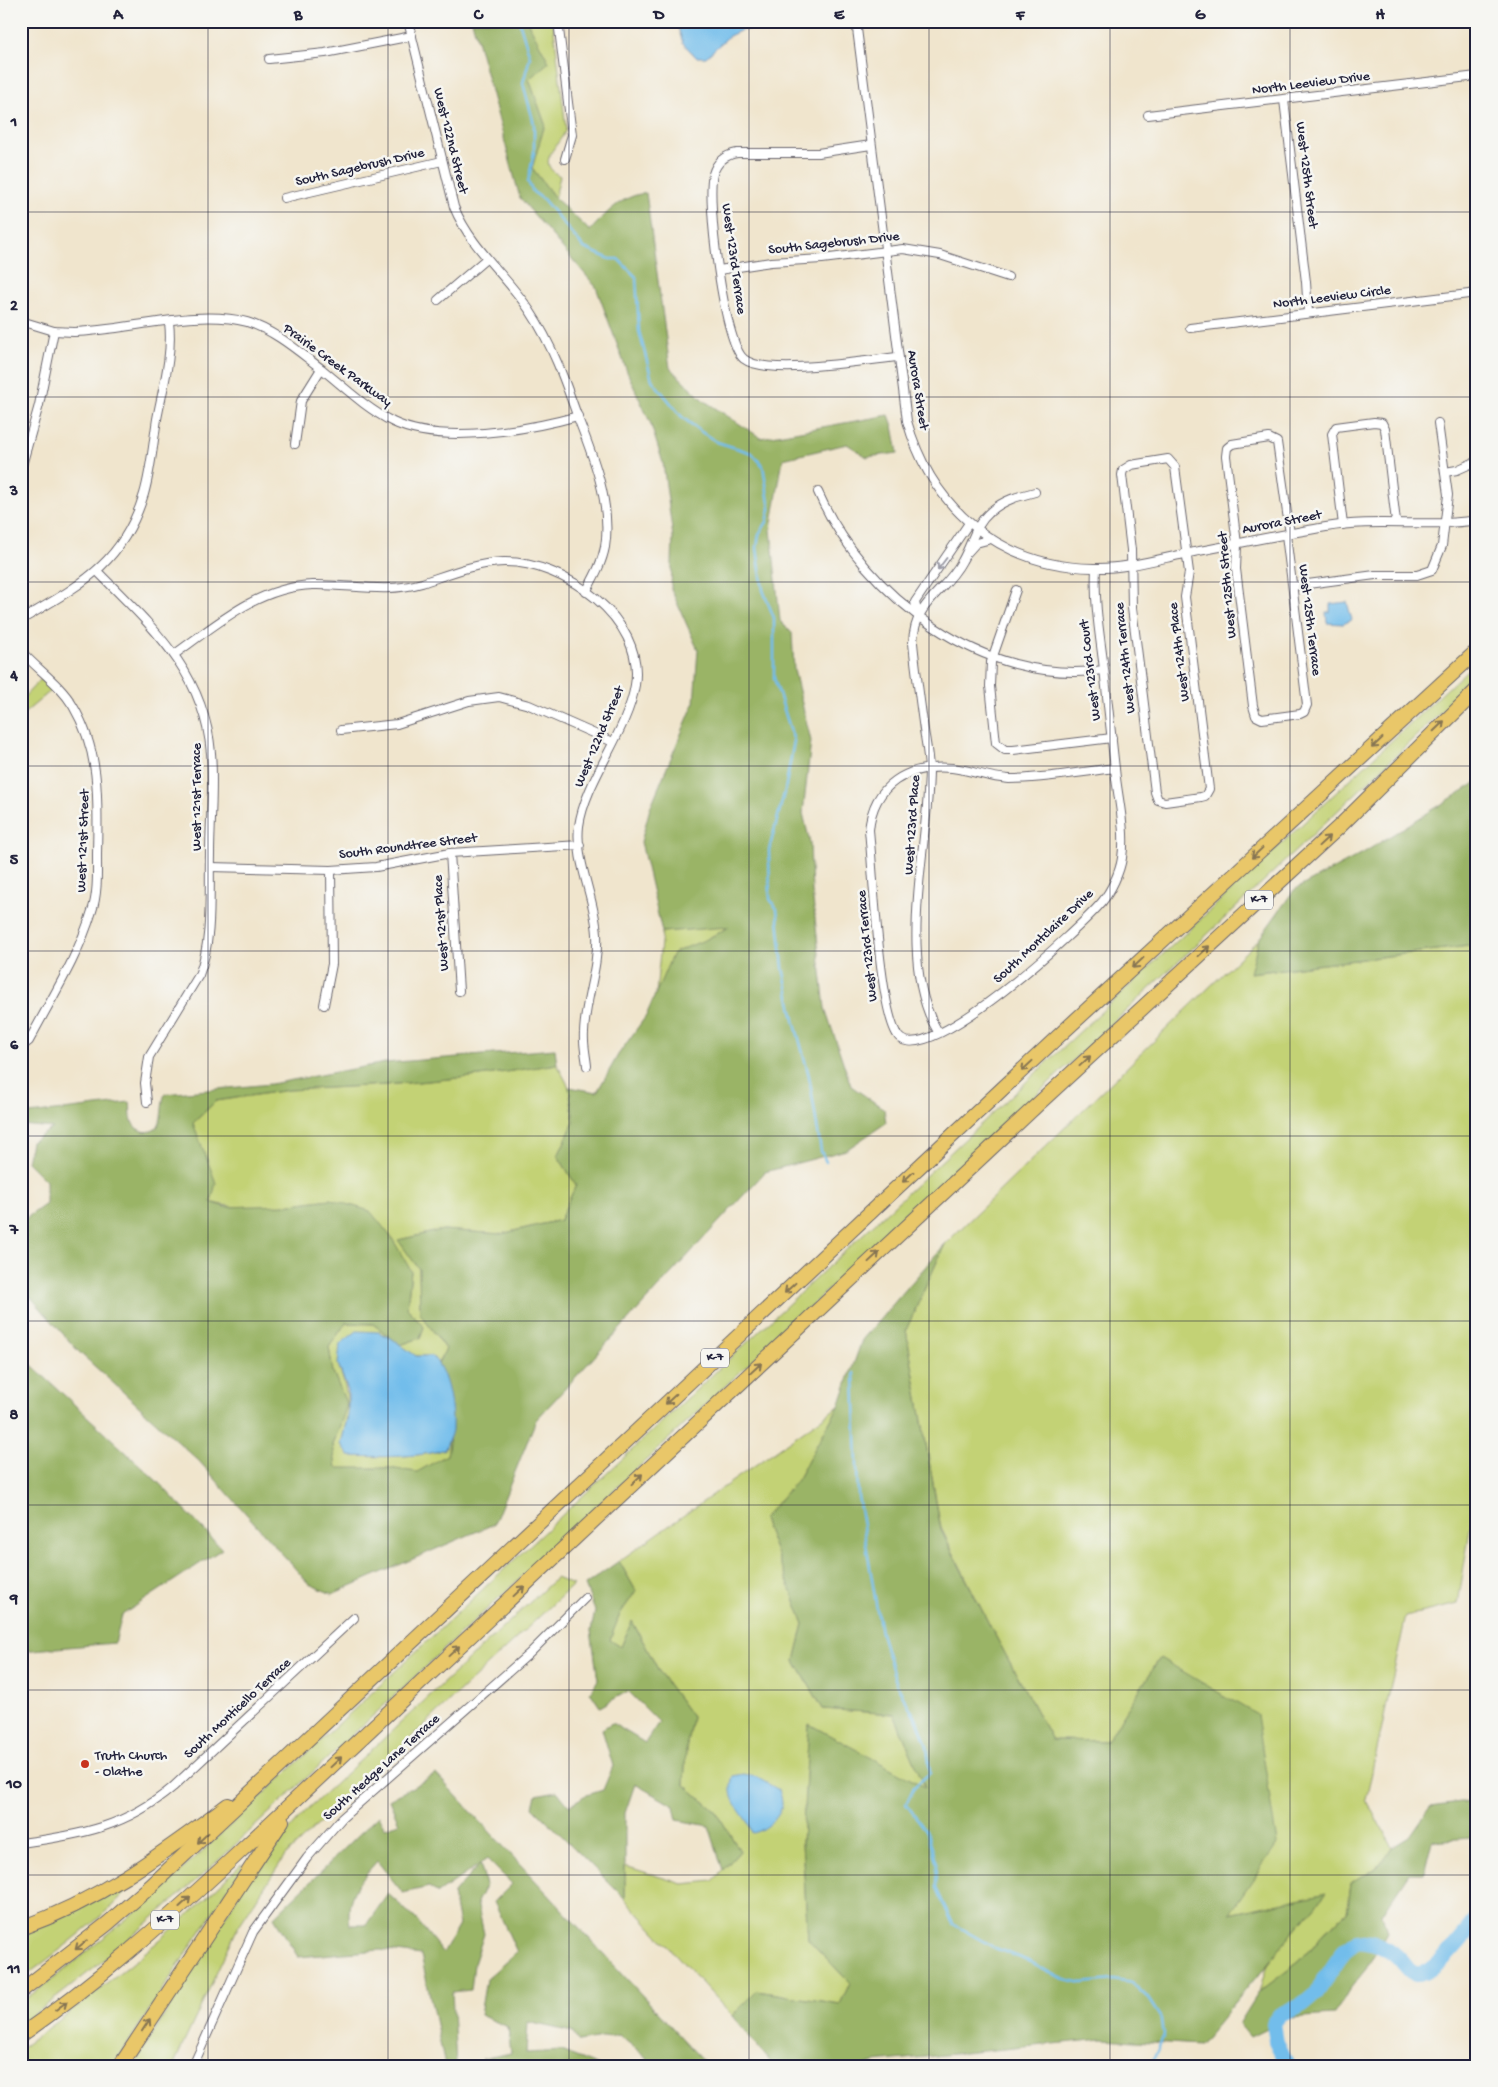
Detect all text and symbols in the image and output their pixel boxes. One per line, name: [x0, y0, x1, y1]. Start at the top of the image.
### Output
text: A: [112, 7, 124, 26]
text: B: [293, 7, 303, 26]
text: C: [473, 7, 484, 26]
text: D: [652, 7, 665, 26]
text: E: [834, 7, 845, 26]
text: F: [1015, 7, 1026, 26]
text: G: [1195, 7, 1206, 26]
text: H: [1375, 7, 1385, 26]
street label: North Leeview Drive: [1251, 68, 1372, 100]
street label: West 122nd Street: [429, 86, 472, 197]
text: 1: [10, 114, 17, 133]
street label: West 125th Street: [1291, 121, 1321, 230]
street label: South Sagebrush Drive: [294, 145, 427, 191]
street label: West 123rd Terrace: [717, 202, 749, 316]
street label: South Sagebrush Drive: [768, 229, 901, 259]
street label: North Leeview Circle: [1272, 282, 1393, 314]
text: 2: [10, 298, 18, 317]
street label: Prairie Creek Parkway: [278, 320, 395, 411]
street label: Aurora Street: [902, 349, 932, 432]
text: 3: [9, 483, 18, 502]
street label: Aurora Street: [1241, 507, 1324, 539]
street label: West 125th Street: [1215, 530, 1241, 639]
one-way arrow: [937, 557, 947, 571]
street label: West 125th Terrace: [1294, 563, 1324, 677]
street label: West 124th Terrace: [1112, 601, 1140, 714]
street label: West 124th Place: [1165, 601, 1195, 702]
street label: West 123rd Court: [1076, 617, 1106, 721]
text: 4: [9, 668, 18, 687]
street label: West 122nd Street: [571, 683, 629, 790]
one-way arrow: [1433, 720, 1445, 732]
one-way arrow: [1370, 737, 1383, 749]
street label: West 121st Terrace: [189, 742, 206, 851]
street label: West 123rd Place: [901, 774, 925, 876]
street label: West 121st Street: [74, 788, 94, 893]
street label: South Roundtree Street: [338, 830, 479, 864]
one-way arrow: [1317, 835, 1330, 847]
one-way arrow: [1251, 847, 1264, 859]
text: 5: [10, 852, 19, 871]
street label: West 121st Place: [430, 874, 454, 972]
street label: South Montclaire Drive: [990, 886, 1098, 988]
street label: West 123rd Terrace: [854, 889, 882, 1003]
road number: K-7: [1245, 890, 1273, 910]
one-way arrow: [1198, 945, 1211, 957]
one-way arrow: [1131, 957, 1144, 969]
text: 6: [10, 1037, 19, 1056]
one-way arrow: [1078, 1055, 1091, 1067]
one-way arrow: [1021, 1060, 1033, 1072]
one-way arrow: [902, 1171, 915, 1183]
text: 7: [9, 1222, 19, 1241]
one-way arrow: [868, 1251, 881, 1263]
one-way arrow: [783, 1282, 796, 1294]
road number: K-7: [701, 1349, 729, 1368]
one-way arrow: [749, 1362, 762, 1374]
one-way arrow: [665, 1393, 678, 1405]
text: 8: [10, 1407, 19, 1426]
one-way arrow: [631, 1474, 644, 1485]
one-way arrow: [512, 1585, 525, 1597]
text: 9: [9, 1591, 18, 1610]
one-way arrow: [448, 1645, 461, 1657]
street label: South Monticello Terrace: [181, 1654, 296, 1763]
street label: South Hedge Lane Terrace: [320, 1711, 444, 1825]
place label: Truth Church - Olathe: [94, 1748, 168, 1781]
one-way arrow: [329, 1756, 342, 1768]
marker: Truth Church - Olathe: [79, 1758, 91, 1770]
text: 10: [5, 1776, 22, 1795]
one-way arrow: [196, 1832, 209, 1844]
one-way arrow: [179, 1896, 192, 1908]
road number: K-7: [151, 1910, 179, 1930]
one-way arrow: [75, 1940, 88, 1951]
text: 11: [7, 1961, 20, 1980]
one-way arrow: [54, 2001, 67, 2012]
one-way arrow: [141, 2018, 152, 2032]

